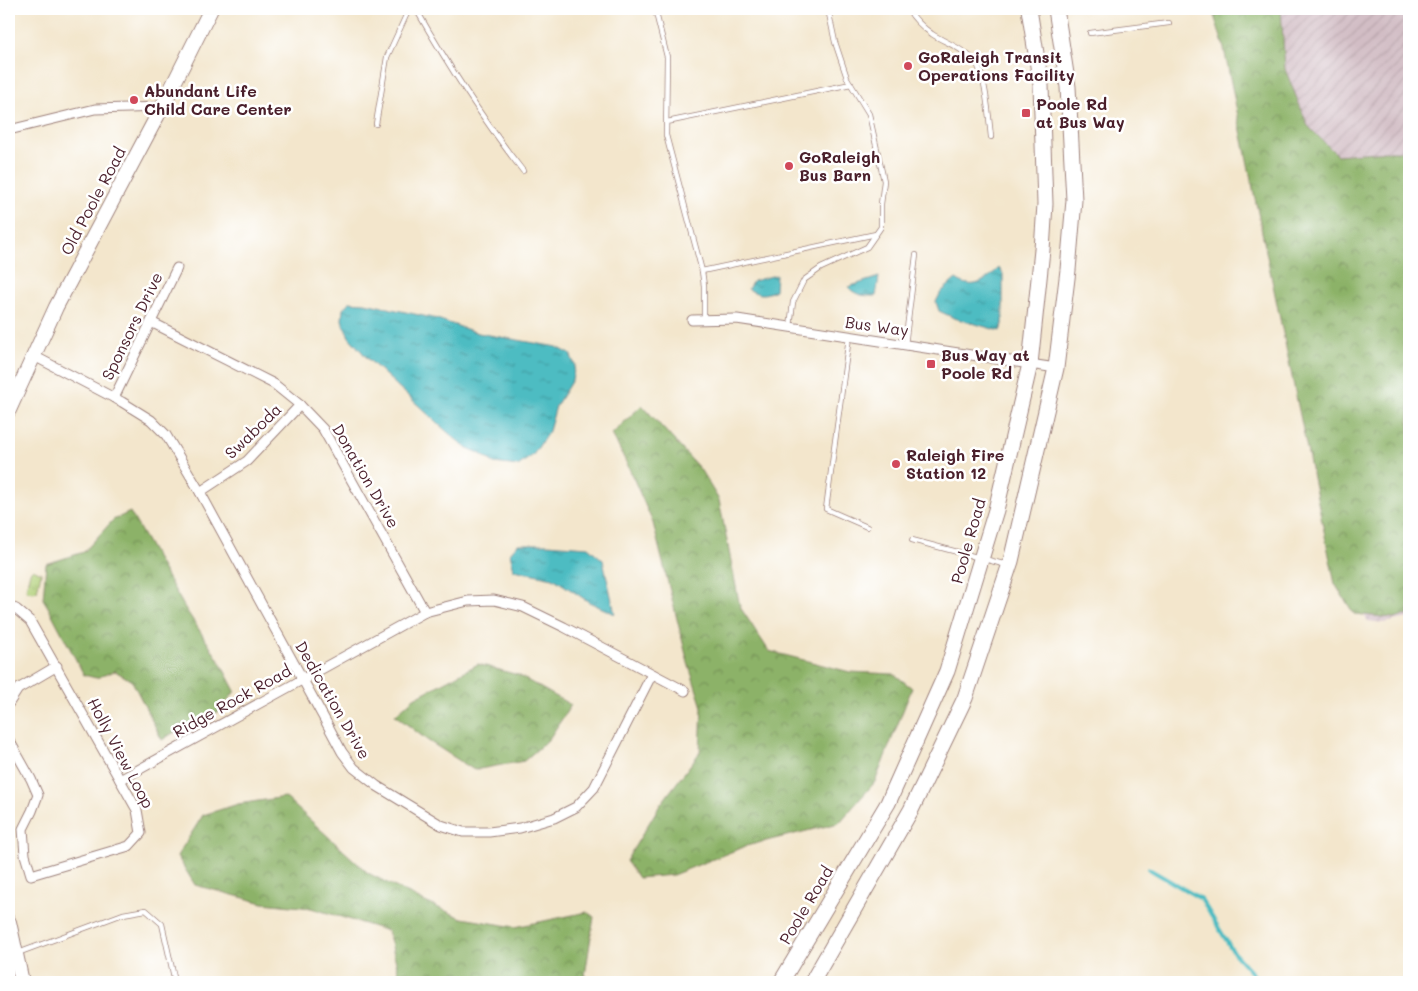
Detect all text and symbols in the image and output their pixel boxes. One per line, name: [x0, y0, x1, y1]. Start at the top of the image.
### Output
place label: GoRaleigh Transit Operations Facility: [918, 46, 1075, 85]
marker: GoRaleigh Transit Operations Facility: [902, 60, 914, 72]
place label: Abundant Life Child Care Center: [144, 80, 292, 119]
place label: Poole Rd at Bus Way: [1036, 93, 1125, 132]
marker: Abundant Life Child Care Center: [128, 94, 140, 106]
marker: Poole Rd at Bus Way: [1020, 107, 1032, 119]
street label: Old Poole Road: [55, 143, 130, 258]
place label: GoRaleigh Bus Barn: [799, 146, 880, 185]
marker: GoRaleigh Bus Barn: [783, 160, 795, 172]
street label: Sponsors Drive: [96, 268, 167, 383]
street label: Bus Way: [844, 311, 910, 340]
place label: Bus Way at Poole Rd: [941, 344, 1030, 383]
marker: Bus Way at Poole Rd: [925, 358, 937, 370]
street label: Swaboda: [220, 398, 286, 463]
street label: Donation Drive: [328, 420, 405, 532]
place label: Raleigh Fire Station 12: [906, 444, 1004, 483]
marker: Raleigh Fire Station 12: [890, 458, 902, 470]
street label: Poole Road: [945, 496, 990, 586]
street label: Dedication Drive: [291, 637, 376, 763]
street label: Ridge Rock Road: [169, 659, 295, 742]
street label: Holly View Loop: [83, 694, 159, 812]
street label: Poole Road: [774, 862, 837, 948]

